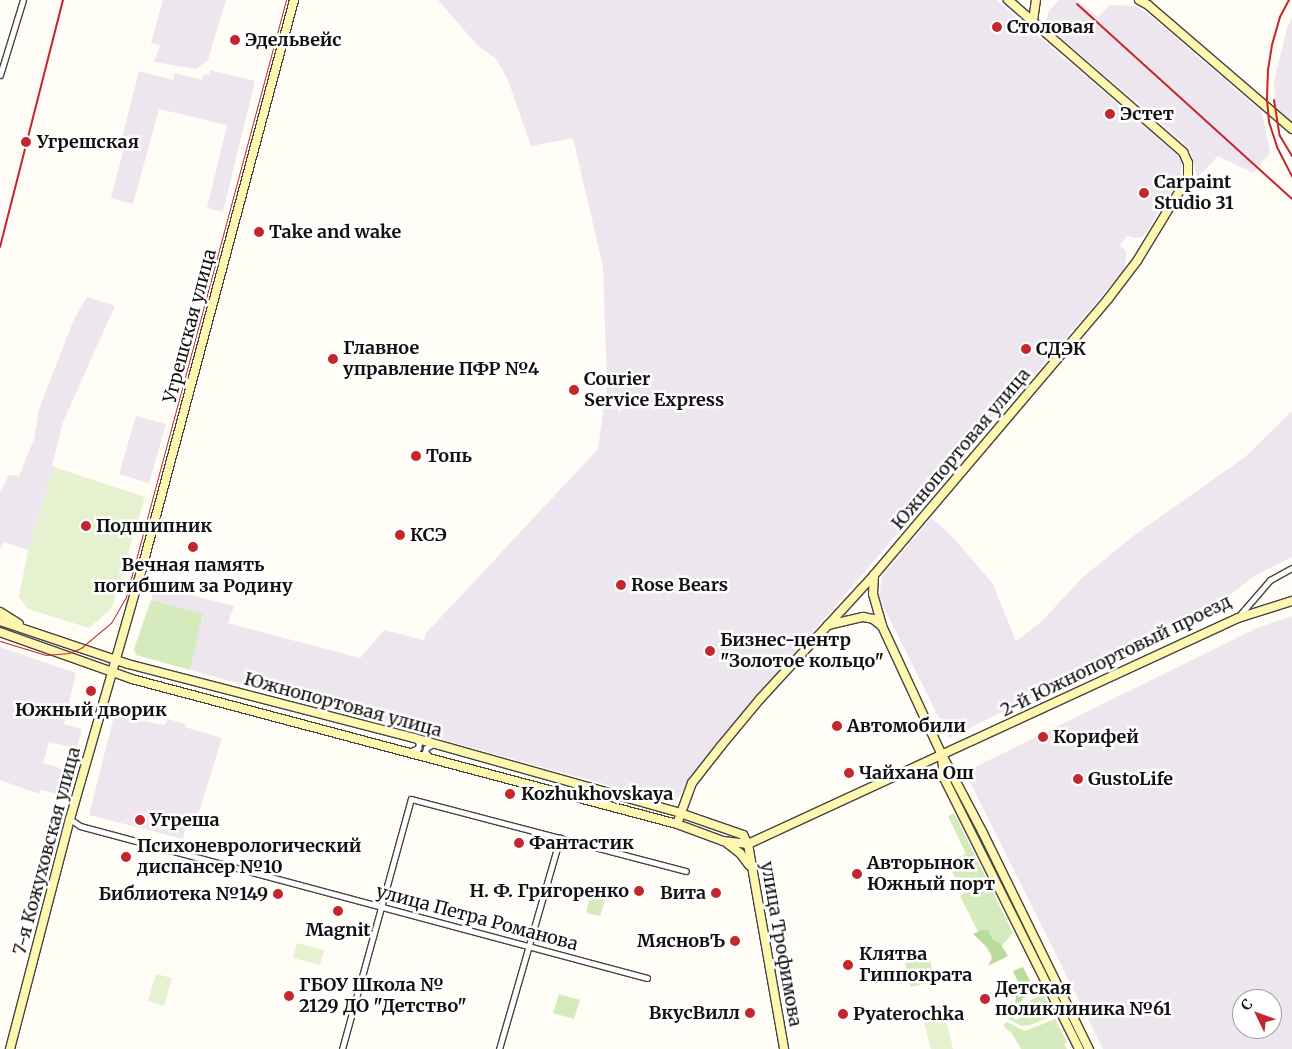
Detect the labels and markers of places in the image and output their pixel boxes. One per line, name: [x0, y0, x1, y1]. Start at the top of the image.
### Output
place label: Столовая: [1007, 16, 1094, 38]
marker: Столовая: [991, 21, 1003, 33]
place label: Эдельвейс: [245, 29, 342, 51]
marker: Эдельвейс: [229, 34, 241, 46]
place label: Эстет: [1120, 103, 1174, 125]
marker: Эстет: [1104, 108, 1116, 120]
place label: Угрешская: [37, 131, 139, 153]
marker: Угрешская: [19, 135, 33, 149]
place label: Carpaint Studio 31: [1154, 172, 1234, 214]
marker: Carpaint Studio 31: [1138, 187, 1150, 199]
place label: Take and wake: [269, 221, 401, 243]
marker: Take and wake: [253, 226, 265, 238]
place label: Главное управление ПФР №4: [343, 338, 539, 380]
place label: СДЭК: [1036, 338, 1086, 360]
marker: СДЭК: [1020, 343, 1032, 355]
marker: Главное управление ПФР №4: [327, 353, 339, 365]
place label: Courier Service Express: [584, 369, 724, 412]
marker: Courier Service Express: [568, 384, 580, 396]
place label: Топь: [426, 445, 472, 467]
marker: Топь: [410, 450, 422, 462]
place label: Подшипник: [96, 515, 212, 537]
marker: Подшипник: [80, 520, 92, 532]
place label: КСЭ: [410, 524, 447, 546]
marker: КСЭ: [394, 529, 406, 541]
marker: Вечная память погибшим за Родину: [187, 541, 199, 553]
place label: Вечная память погибшим за Родину: [93, 555, 293, 598]
place label: Rose Bears: [631, 574, 728, 596]
marker: Rose Bears: [615, 579, 627, 591]
place label: Бизнес-центр "Золотое кольцо": [720, 630, 884, 672]
marker: Бизнес-центр "Золотое кольцо": [704, 645, 716, 657]
marker: Южный дворик: [85, 685, 97, 697]
place label: Южный дворик: [15, 699, 167, 721]
place label: Автомобили: [847, 715, 966, 737]
marker: Автомобили: [831, 720, 843, 732]
place label: Корифей: [1053, 726, 1139, 748]
marker: Корифей: [1037, 731, 1049, 743]
place label: Чайхана Ош: [859, 762, 974, 784]
marker: Чайхана Ош: [843, 767, 855, 779]
place label: GustoLife: [1088, 768, 1173, 790]
marker: GustoLife: [1072, 773, 1084, 785]
place label: Kozhukhovskaya: [521, 783, 673, 805]
marker: Kozhukhovskaya: [503, 787, 517, 801]
place label: Угреша: [150, 809, 220, 831]
marker: Угреша: [134, 814, 146, 826]
place label: Фантастик: [529, 832, 634, 854]
place label: Психоневрологический диспансер №10: [137, 836, 362, 879]
marker: Фантастик: [513, 837, 525, 849]
marker: Психоневрологический диспансер №10: [119, 850, 133, 864]
place label: Авторынок Южный порт: [867, 853, 995, 896]
marker: Авторынок Южный порт: [851, 868, 863, 880]
place label: Н. Ф. Григоренко: [470, 880, 629, 902]
place label: Вита: [660, 882, 706, 904]
place label: Библиотека №149: [98, 883, 268, 905]
marker: Н. Ф. Григоренко: [633, 885, 645, 897]
marker: Вита: [710, 887, 722, 899]
marker: Библиотека №149: [272, 888, 284, 900]
marker: Magnit: [332, 905, 344, 917]
place label: Magnit: [305, 919, 371, 941]
place label: МясновЪ: [637, 930, 725, 952]
marker: МясновЪ: [729, 935, 741, 947]
place label: Клятва Гиппократа: [859, 944, 972, 986]
marker: Клятва Гиппократа: [841, 958, 855, 972]
place label: ГБОУ Школа № 2129 ДО "Детство": [299, 975, 467, 1018]
place label: Детская поликлиника №61: [995, 978, 1171, 1021]
marker: ГБОУ Школа № 2129 ДО "Детство": [283, 990, 295, 1002]
marker: Детская поликлиника №61: [979, 993, 991, 1005]
place label: ВкусВилл: [649, 1002, 740, 1024]
place label: Pyaterochka: [853, 1003, 964, 1025]
marker: ВкусВилл: [744, 1007, 756, 1019]
marker: Pyaterochka: [837, 1008, 849, 1020]

